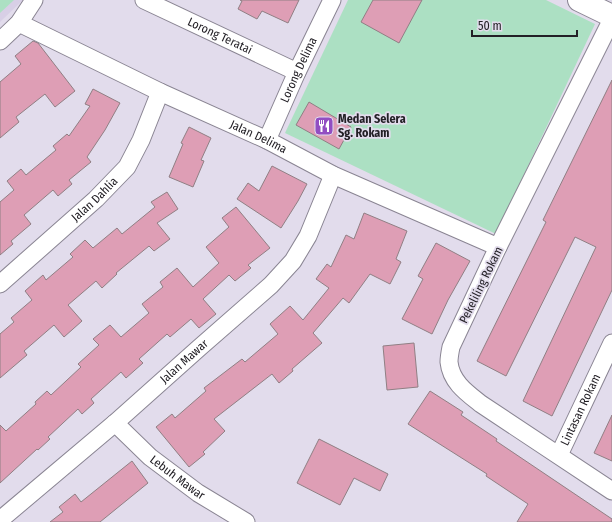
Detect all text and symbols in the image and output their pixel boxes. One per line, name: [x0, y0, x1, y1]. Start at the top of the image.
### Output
scale bar: [472, 12, 577, 38]
street label: Lorong Teratai: [186, 15, 255, 57]
text: 50 m: [478, 19, 502, 33]
street label: Lorong Delima: [277, 35, 320, 105]
place label: Medan Selera Sg. Rokam: [338, 112, 406, 140]
restaurant icon: Medan Selera Sg. Rokam: [313, 115, 335, 137]
street label: Jalan Delima: [228, 117, 289, 156]
street label: Jalan Dahlia: [69, 174, 121, 224]
street label: Pekeliling Rokam: [456, 244, 506, 326]
street label: Jalan Mawar: [157, 336, 211, 386]
street label: Lintasan Rokam: [557, 372, 603, 448]
street label: Lebuh Mawar: [147, 452, 208, 503]

